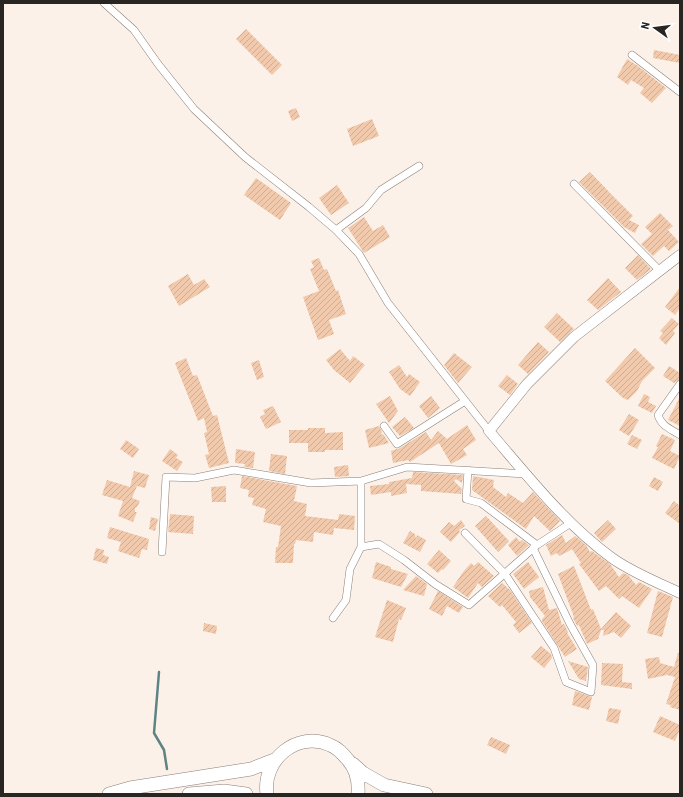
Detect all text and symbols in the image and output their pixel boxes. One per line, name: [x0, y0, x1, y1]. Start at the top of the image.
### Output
north arrow: [635, 8, 675, 48]
text: N: [639, 21, 653, 31]

